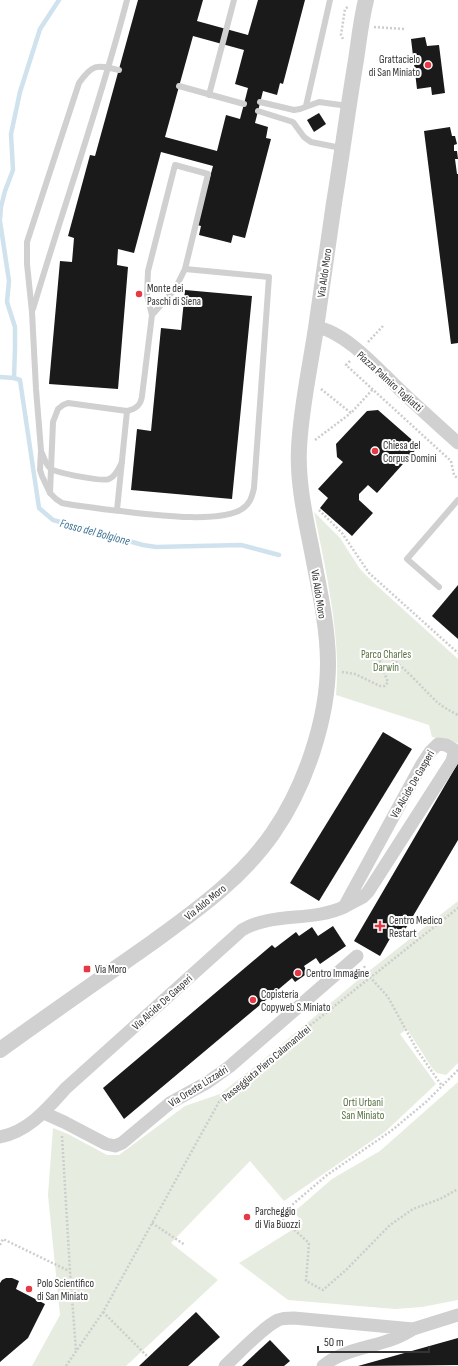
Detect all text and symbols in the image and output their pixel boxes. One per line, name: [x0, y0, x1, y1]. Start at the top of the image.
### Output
place label: Grattacielo di San Miniato: [369, 53, 420, 79]
marker: Grattacielo di San Miniato: [423, 60, 433, 70]
street label: Via Aldo Moro: [315, 247, 334, 298]
place label: Monte dei Paschi di Siena: [147, 282, 201, 308]
marker: Monte dei Paschi di Siena: [134, 289, 144, 299]
street label: Piazza Palmiro Togliatti: [354, 348, 425, 414]
place label: Chiesa del Corpus Domini: [383, 439, 437, 465]
marker: Chiesa del Corpus Domini: [370, 446, 380, 456]
water label: Fosso del Bolgione: [58, 516, 132, 549]
street label: Via Aldo Moro: [308, 569, 329, 620]
park label: Parco Charles Darwin: [361, 648, 411, 674]
street label: Via Alcide De Gasperi: [388, 748, 437, 821]
street label: Via Aldo Moro: [182, 882, 229, 923]
place label: Centro Medico Restart: [389, 914, 443, 940]
marker: Centro Medico Restart: [374, 920, 386, 932]
place label: Via Moro: [95, 963, 127, 976]
marker: Via Moro: [82, 964, 92, 974]
place label: Centro Immagine: [306, 967, 369, 980]
marker: Centro Immagine: [293, 968, 303, 978]
street label: Via Alcide De Gasperi: [130, 972, 195, 1033]
place label: Copisteria Copyweb S.Miniato: [261, 988, 331, 1014]
marker: Copisteria Copyweb S.Miniato: [248, 995, 258, 1005]
street label: Passeggiata Piero Calamandrei: [219, 1023, 313, 1104]
street label: Via Oreste Lizzadri: [166, 1063, 230, 1110]
park label: Orti Urbani San Miniato: [342, 1096, 385, 1122]
place label: Parcheggio di Via Buozzi: [255, 1205, 300, 1231]
marker: Parcheggio di Via Buozzi: [242, 1212, 252, 1222]
place label: Polo Scientifico di San Miniato: [37, 1277, 94, 1303]
marker: Polo Scientifico di San Miniato: [24, 1284, 34, 1294]
scale bar: [318, 1328, 429, 1354]
text: 50 m: [324, 1335, 344, 1350]

